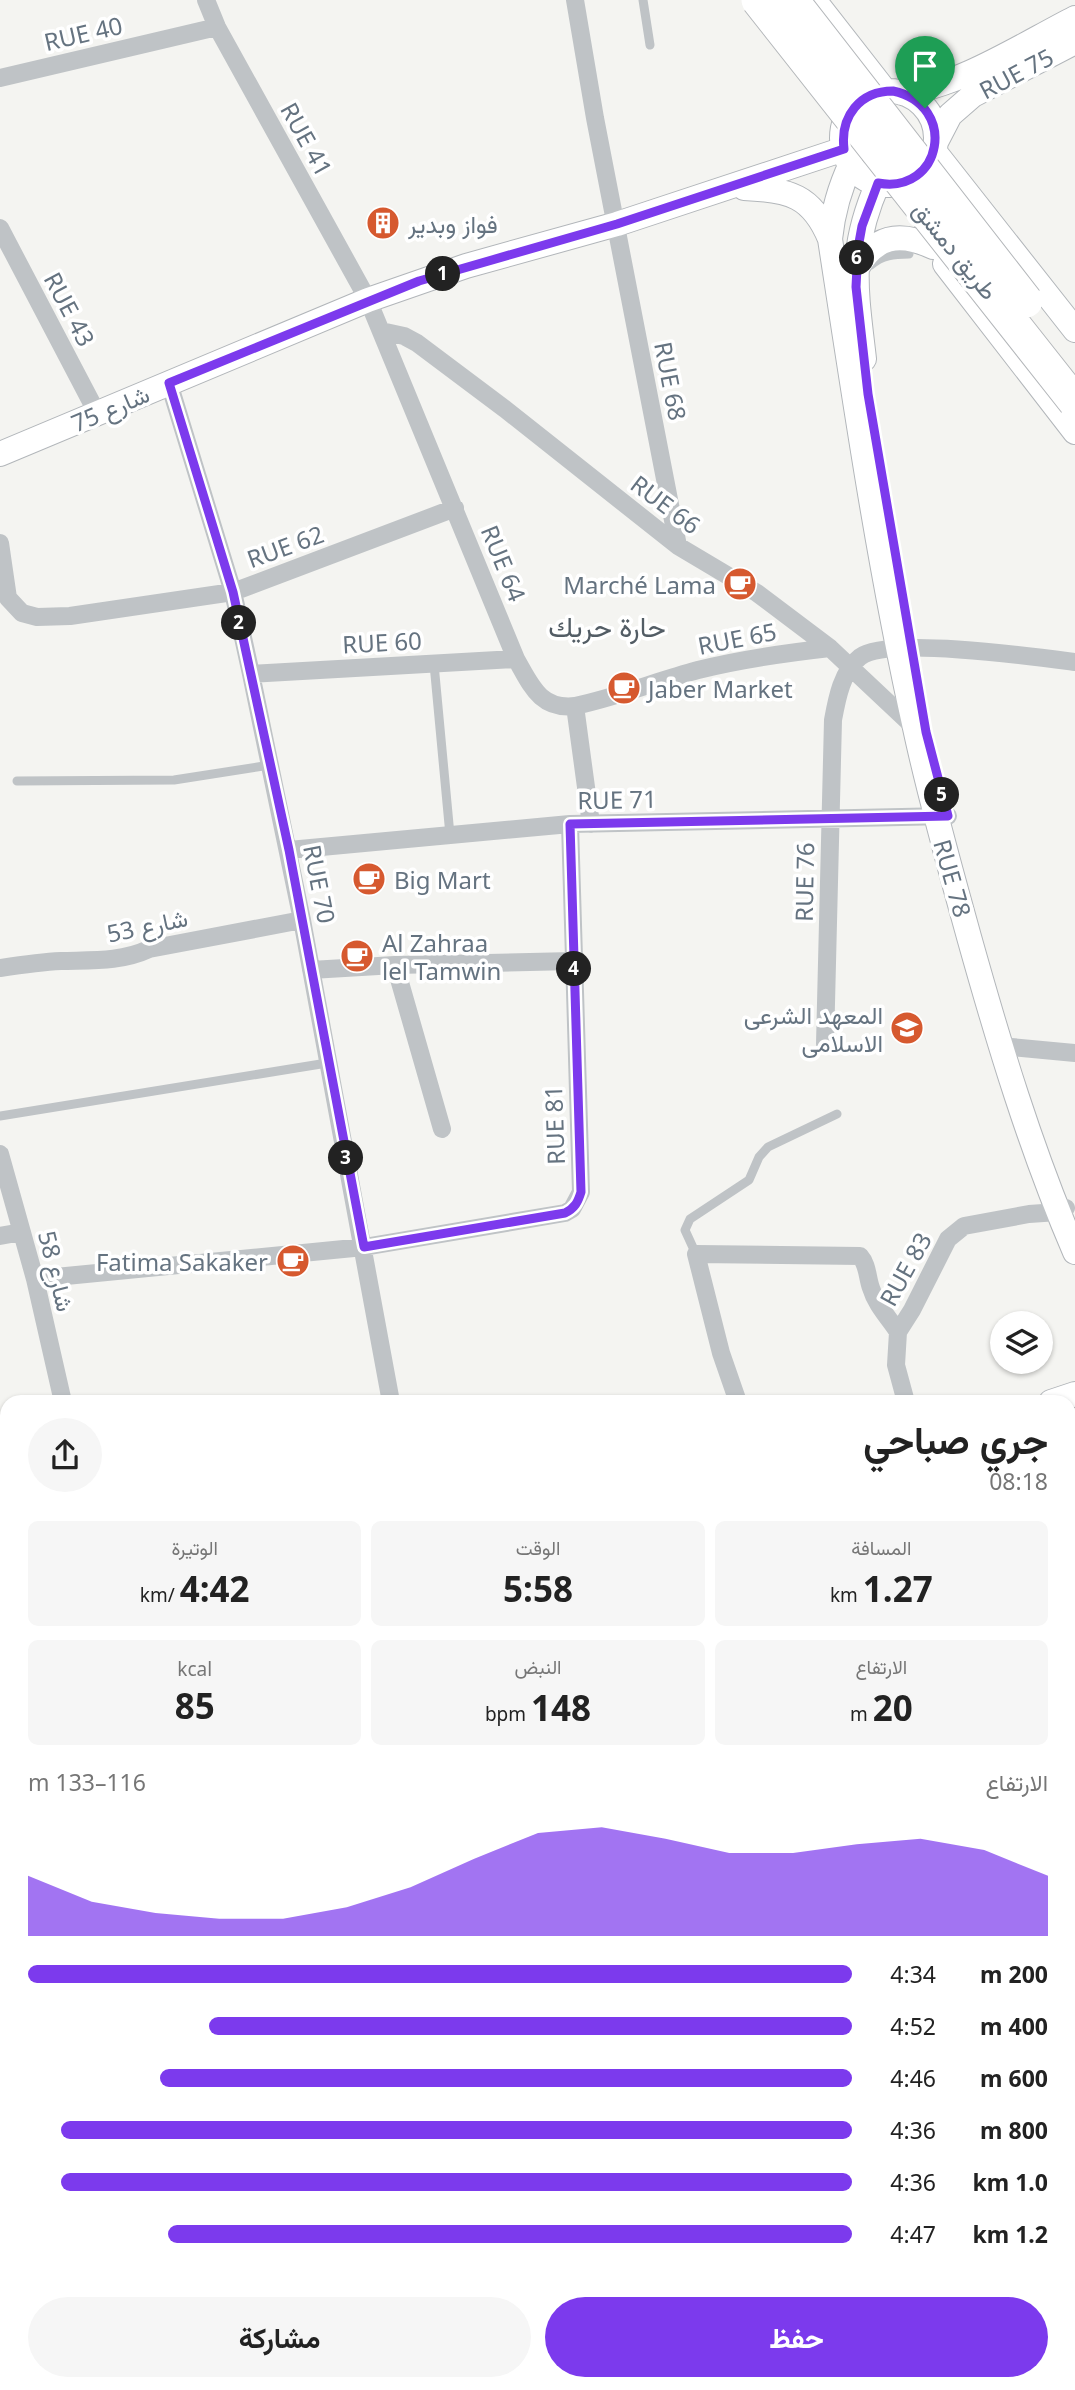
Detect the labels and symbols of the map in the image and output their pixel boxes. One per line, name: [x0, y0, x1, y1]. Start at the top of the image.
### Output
street label: RUE 40: [41, 8, 125, 58]
pin: [895, 36, 955, 108]
street label: RUE 75: [973, 40, 1059, 106]
street label: RUE 41: [273, 96, 341, 182]
street label: طريق دمشق: [906, 194, 1006, 306]
building icon: فواز وبدير: [364, 204, 402, 242]
place label: فواز وبدير: [407, 207, 498, 240]
pin: 6: [840, 240, 874, 276]
pin: 1: [426, 256, 460, 292]
street label: RUE 43: [37, 266, 103, 352]
street label: RUE 68: [647, 339, 695, 423]
street label: شارع 75: [66, 377, 155, 440]
street label: RUE 66: [624, 467, 708, 541]
street label: RUE 62: [242, 517, 328, 575]
street label: RUE 64: [474, 520, 534, 606]
cafe icon: Marché Lama: [721, 565, 759, 603]
place label: Marché Lama: [563, 568, 716, 601]
pin: 2: [222, 606, 256, 640]
district label: حارة حريك: [548, 607, 666, 645]
street label: RUE 65: [695, 614, 779, 662]
street label: RUE 60: [341, 623, 423, 661]
cafe icon: Jaber Market: [605, 669, 643, 707]
place label: Jaber Market: [646, 672, 793, 705]
pin: 5: [925, 778, 960, 812]
street label: RUE 71: [577, 782, 657, 816]
street label: RUE 78: [926, 835, 980, 921]
street label: RUE 70: [296, 842, 344, 926]
street label: RUE 76: [787, 842, 821, 922]
cafe icon: Big Mart: [350, 860, 388, 898]
place label: Big Mart: [394, 863, 491, 896]
street label: شارع 53: [103, 900, 191, 951]
place label: Al Zahraa lel Tamwin: [382, 926, 501, 987]
cafe icon: Al Zahraa lel Tamwin: [338, 937, 376, 975]
pin: 4: [556, 951, 592, 986]
place label: المعهد الشرعى الاسلامى: [744, 998, 883, 1059]
school or university icon: المعهد الشرعى الاسلامى: [888, 1009, 926, 1047]
street label: RUE 81: [536, 1085, 572, 1165]
pin: 3: [328, 1140, 364, 1176]
street label: RUE 83: [871, 1226, 939, 1312]
street label: شارع 58: [30, 1227, 83, 1315]
cafe icon: Fatima Sakaker: [274, 1242, 312, 1280]
place label: Fatima Sakaker: [96, 1245, 268, 1278]

